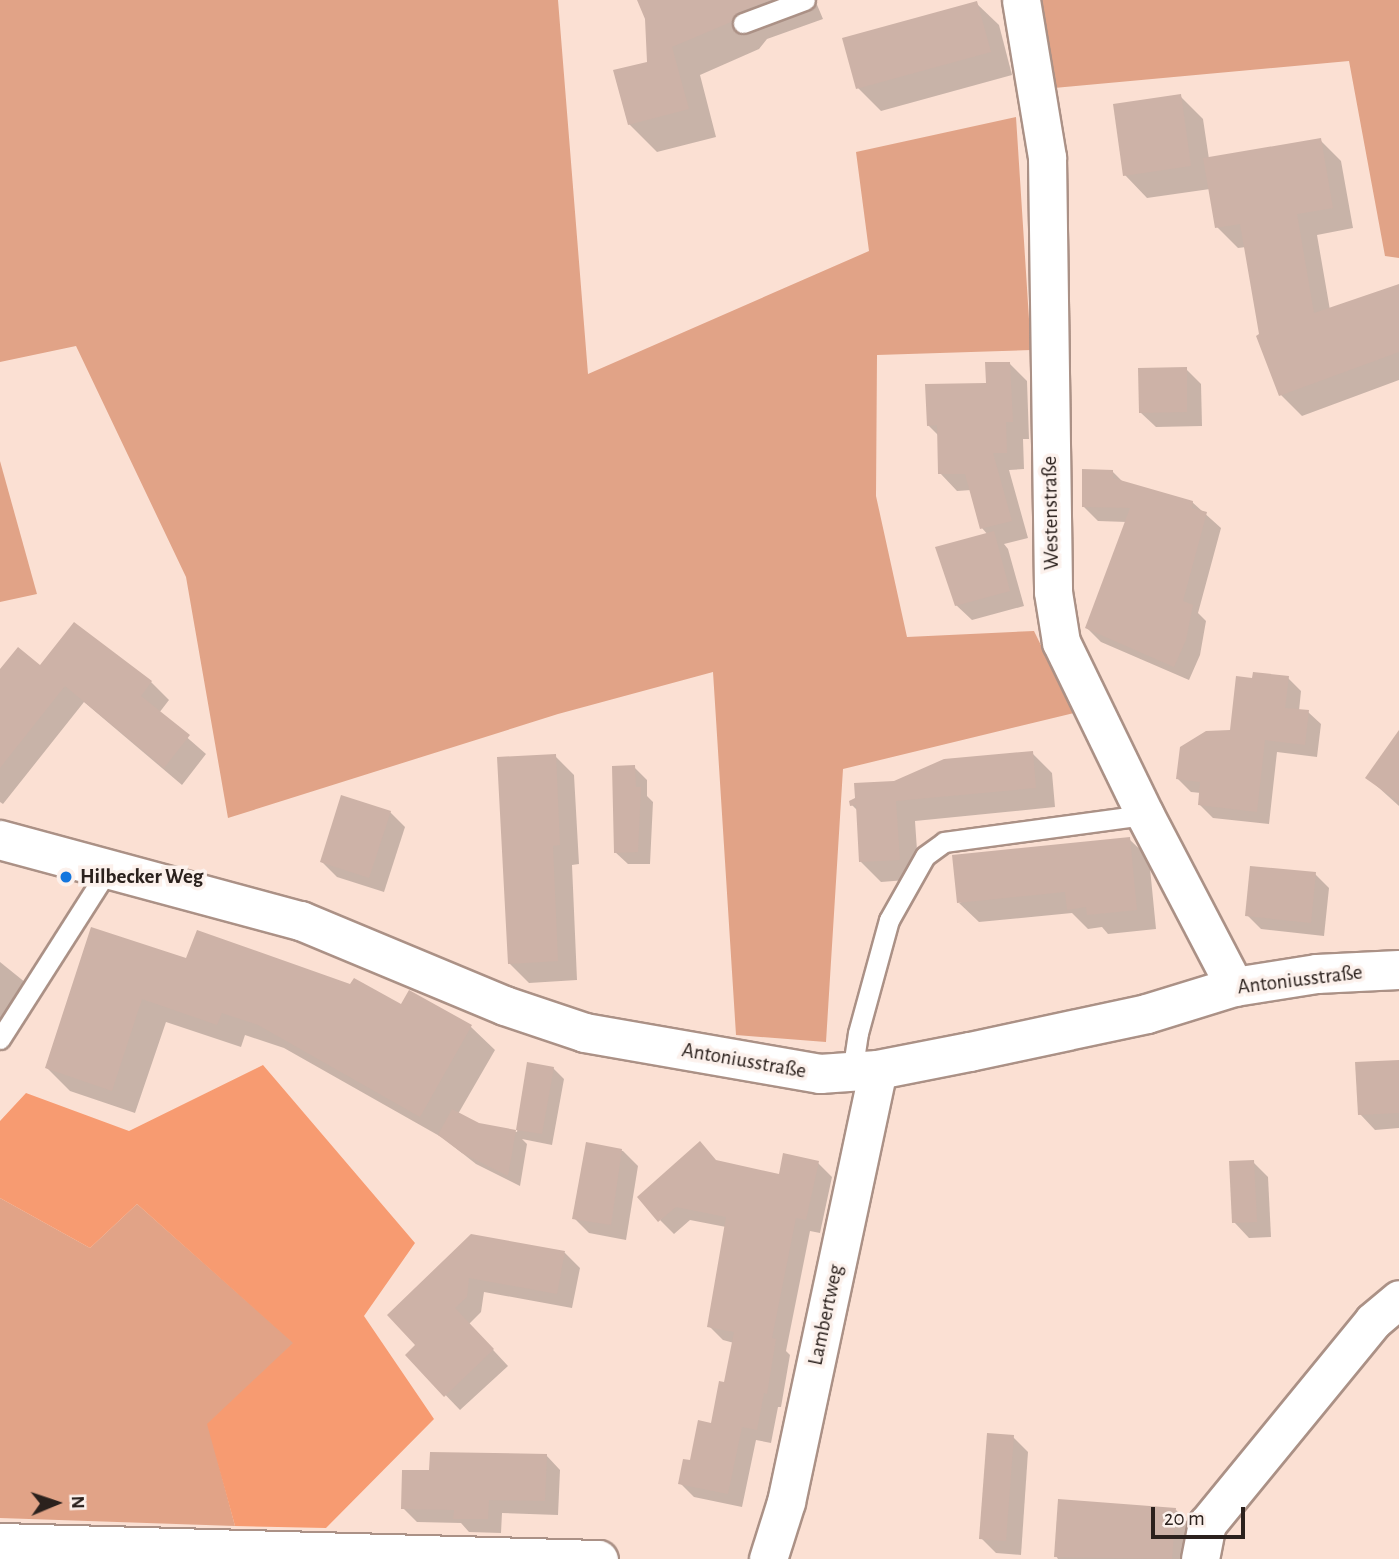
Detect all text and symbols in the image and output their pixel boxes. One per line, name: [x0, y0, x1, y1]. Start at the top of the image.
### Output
street label: Westenstraße: [1037, 456, 1065, 570]
place label: Hilbecker Weg: [80, 864, 203, 890]
marker: Hilbecker Weg: [58, 869, 74, 885]
street label: Antoniusstraße: [1236, 960, 1364, 1000]
street label: Antoniusstraße: [680, 1038, 808, 1084]
street label: Lambertweg: [803, 1262, 849, 1368]
north arrow: [21, 1468, 91, 1538]
scale bar: [1154, 1492, 1248, 1536]
text: N: [68, 1495, 87, 1509]
text: 20 m: [1164, 1508, 1205, 1529]

